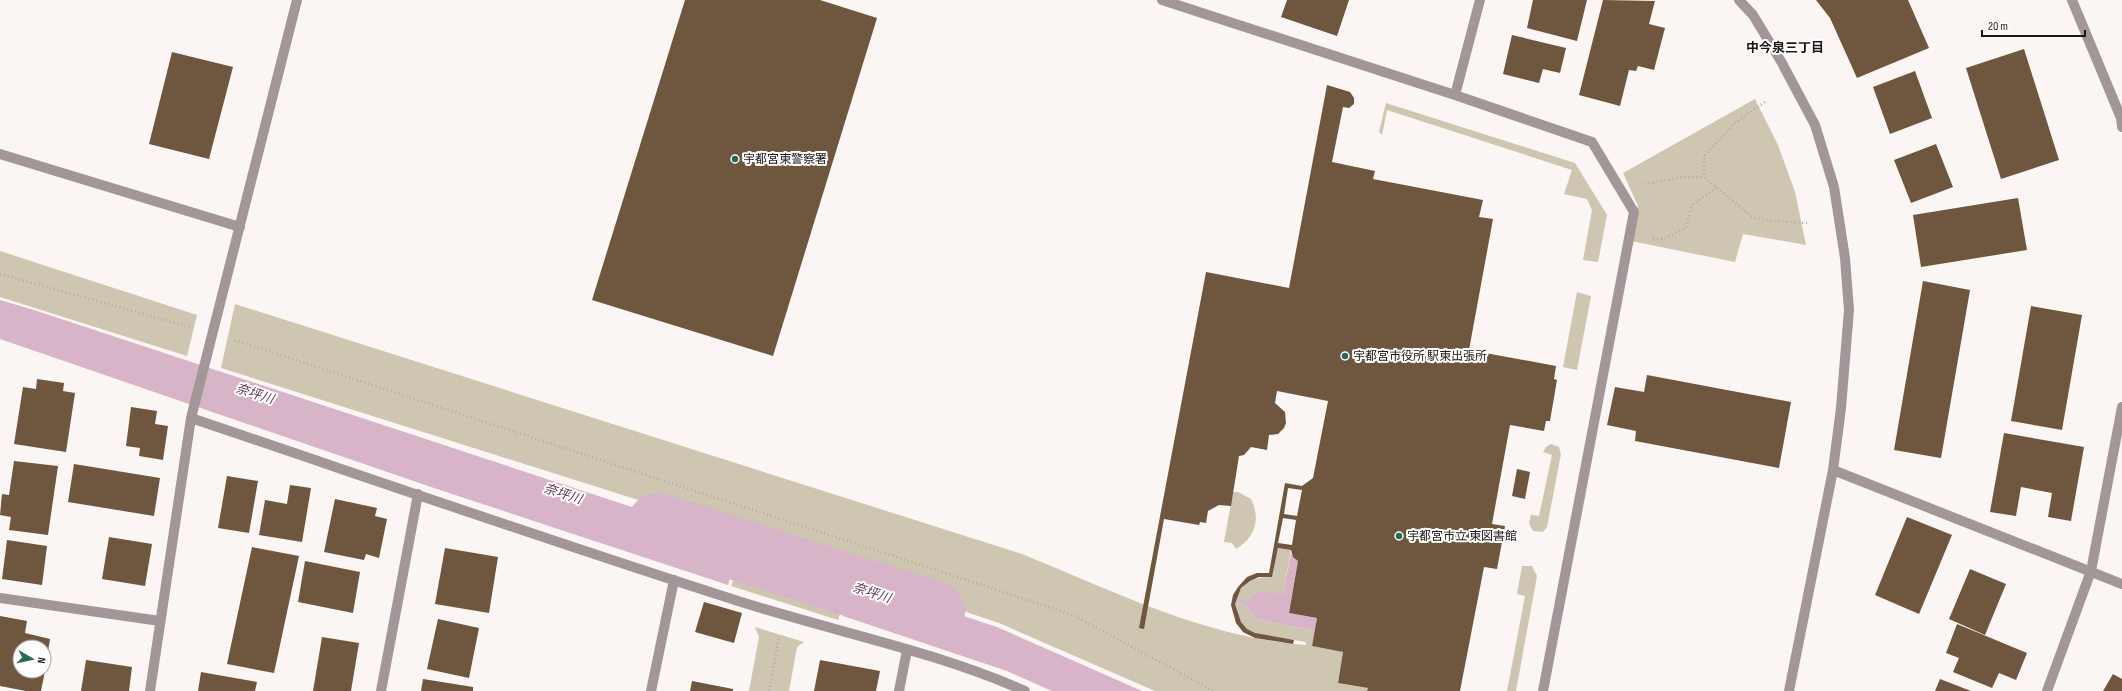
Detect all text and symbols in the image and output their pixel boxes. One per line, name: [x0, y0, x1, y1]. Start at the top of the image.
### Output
scale bar: [1982, 12, 2085, 38]
text: 20 m: [1988, 19, 2008, 34]
district label: 中今泉三丁目: [1746, 40, 1824, 56]
place label: 宇都宮東警察署: [743, 152, 827, 167]
marker: 宇都宮東警察署: [730, 154, 740, 164]
place label: 宇都宮市役所 駅東出張所: [1353, 349, 1487, 364]
marker: 宇都宮市役所 駅東出張所: [1340, 351, 1350, 361]
water label: 奈坪川: [234, 380, 278, 408]
water label: 奈坪川: [542, 480, 586, 508]
place label: 宇都宮市立 東図書館: [1407, 529, 1517, 544]
marker: 宇都宮市立 東図書館: [1394, 531, 1404, 541]
water label: 奈坪川: [851, 579, 895, 607]
north arrow: [12, 639, 52, 679]
text: N: [34, 657, 48, 665]

